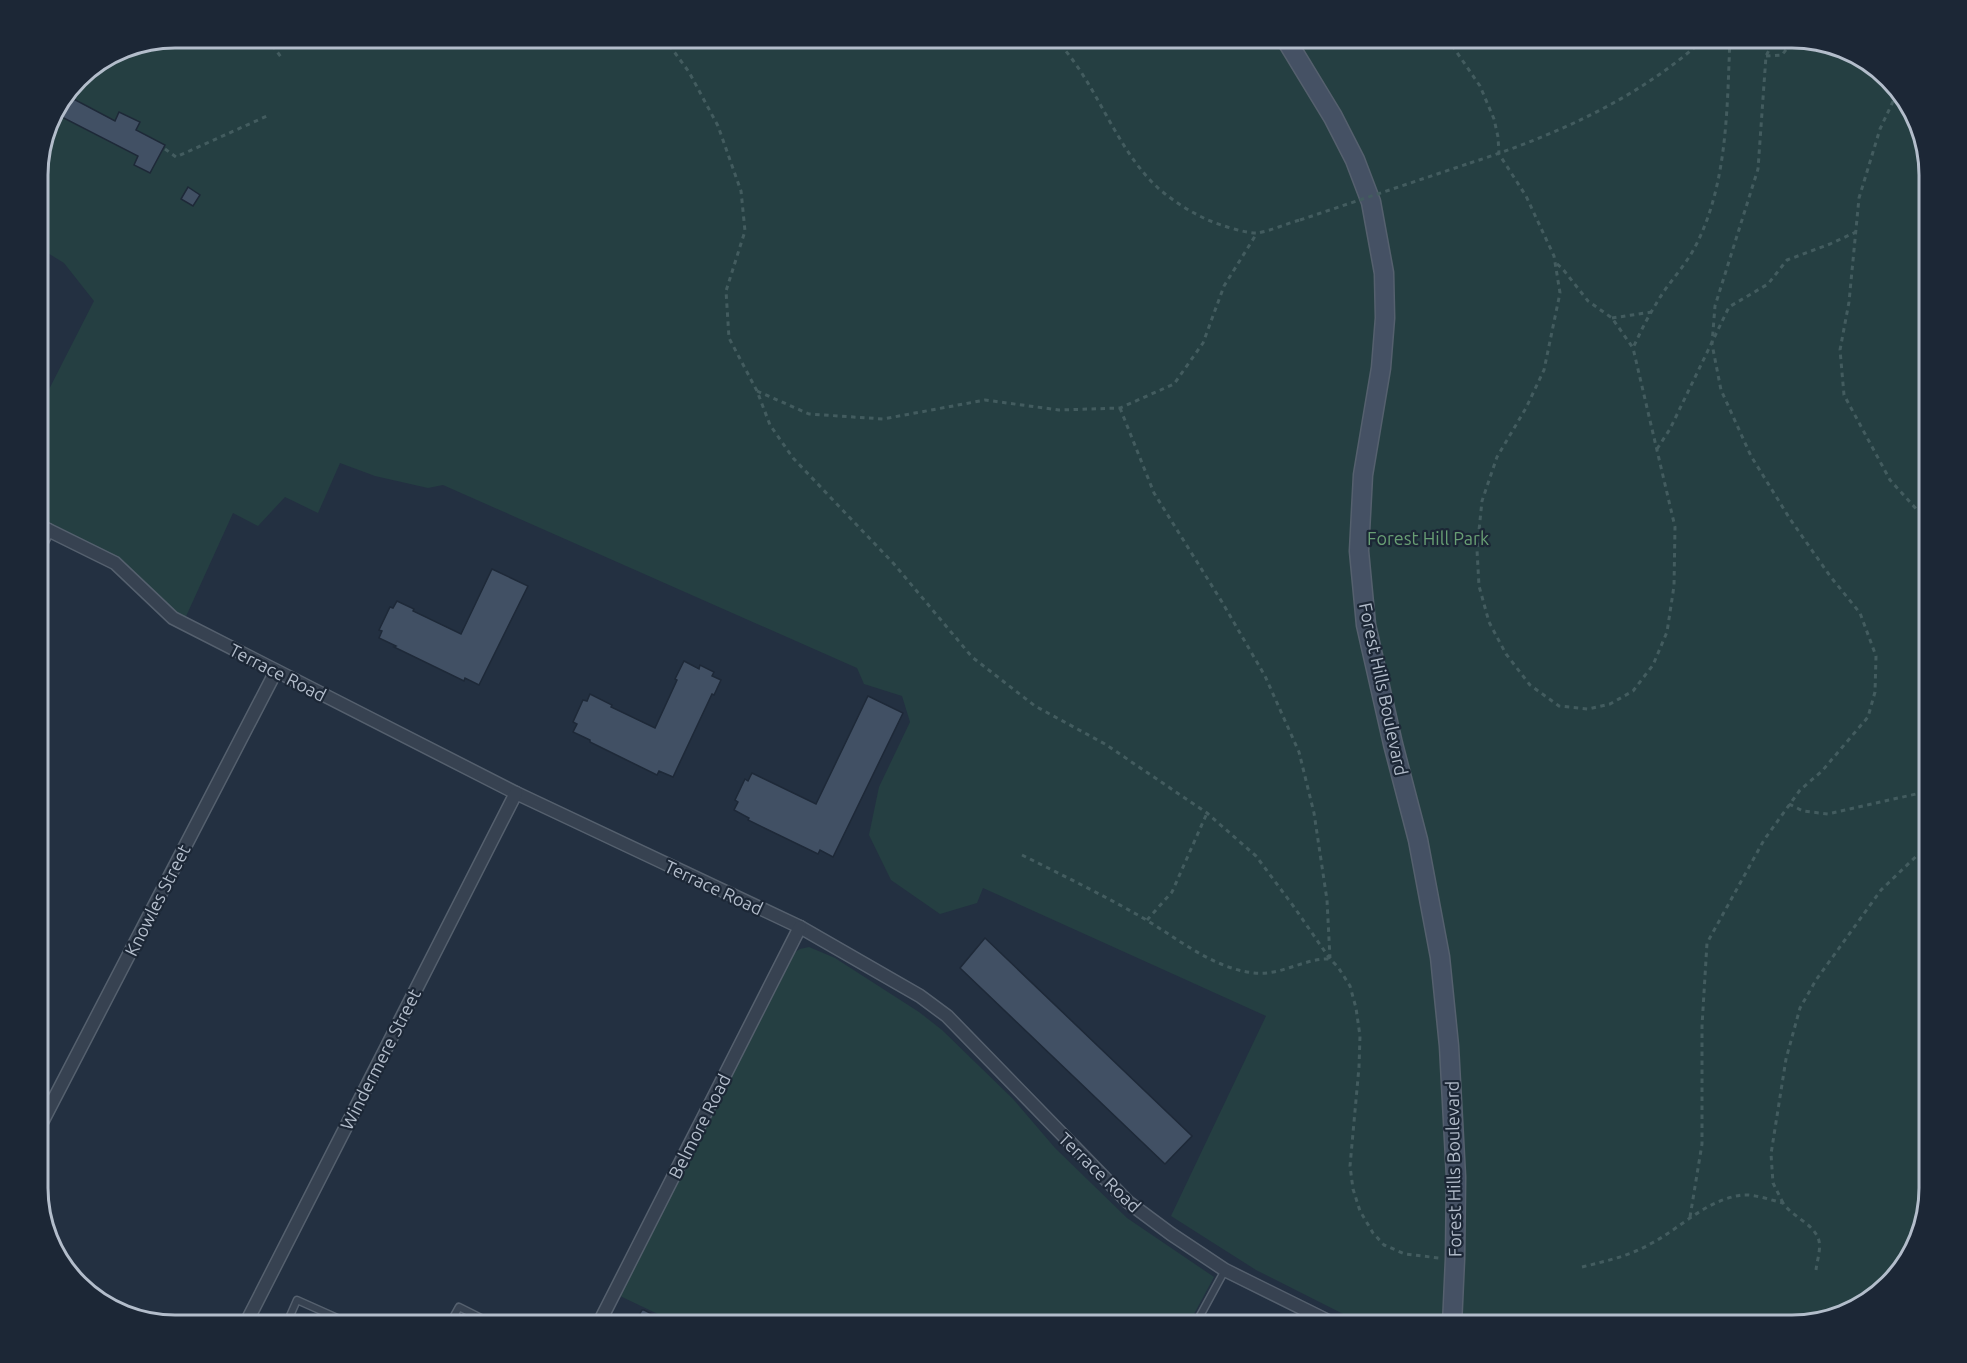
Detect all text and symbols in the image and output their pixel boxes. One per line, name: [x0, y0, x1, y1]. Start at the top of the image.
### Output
park label: Forest Hill Park: [1367, 528, 1489, 548]
street label: Forest Hills Boulevard: [1356, 601, 1412, 777]
street label: Terrace Road: [226, 639, 330, 705]
street label: Knowles Street: [120, 841, 194, 959]
street label: Terrace Road: [662, 856, 766, 918]
street label: Windermere Street: [336, 985, 424, 1133]
street label: Belmore Road: [664, 1070, 734, 1182]
street label: Forest Hills Boulevard: [1441, 1081, 1465, 1257]
street label: Terrace Road: [1055, 1128, 1145, 1216]

